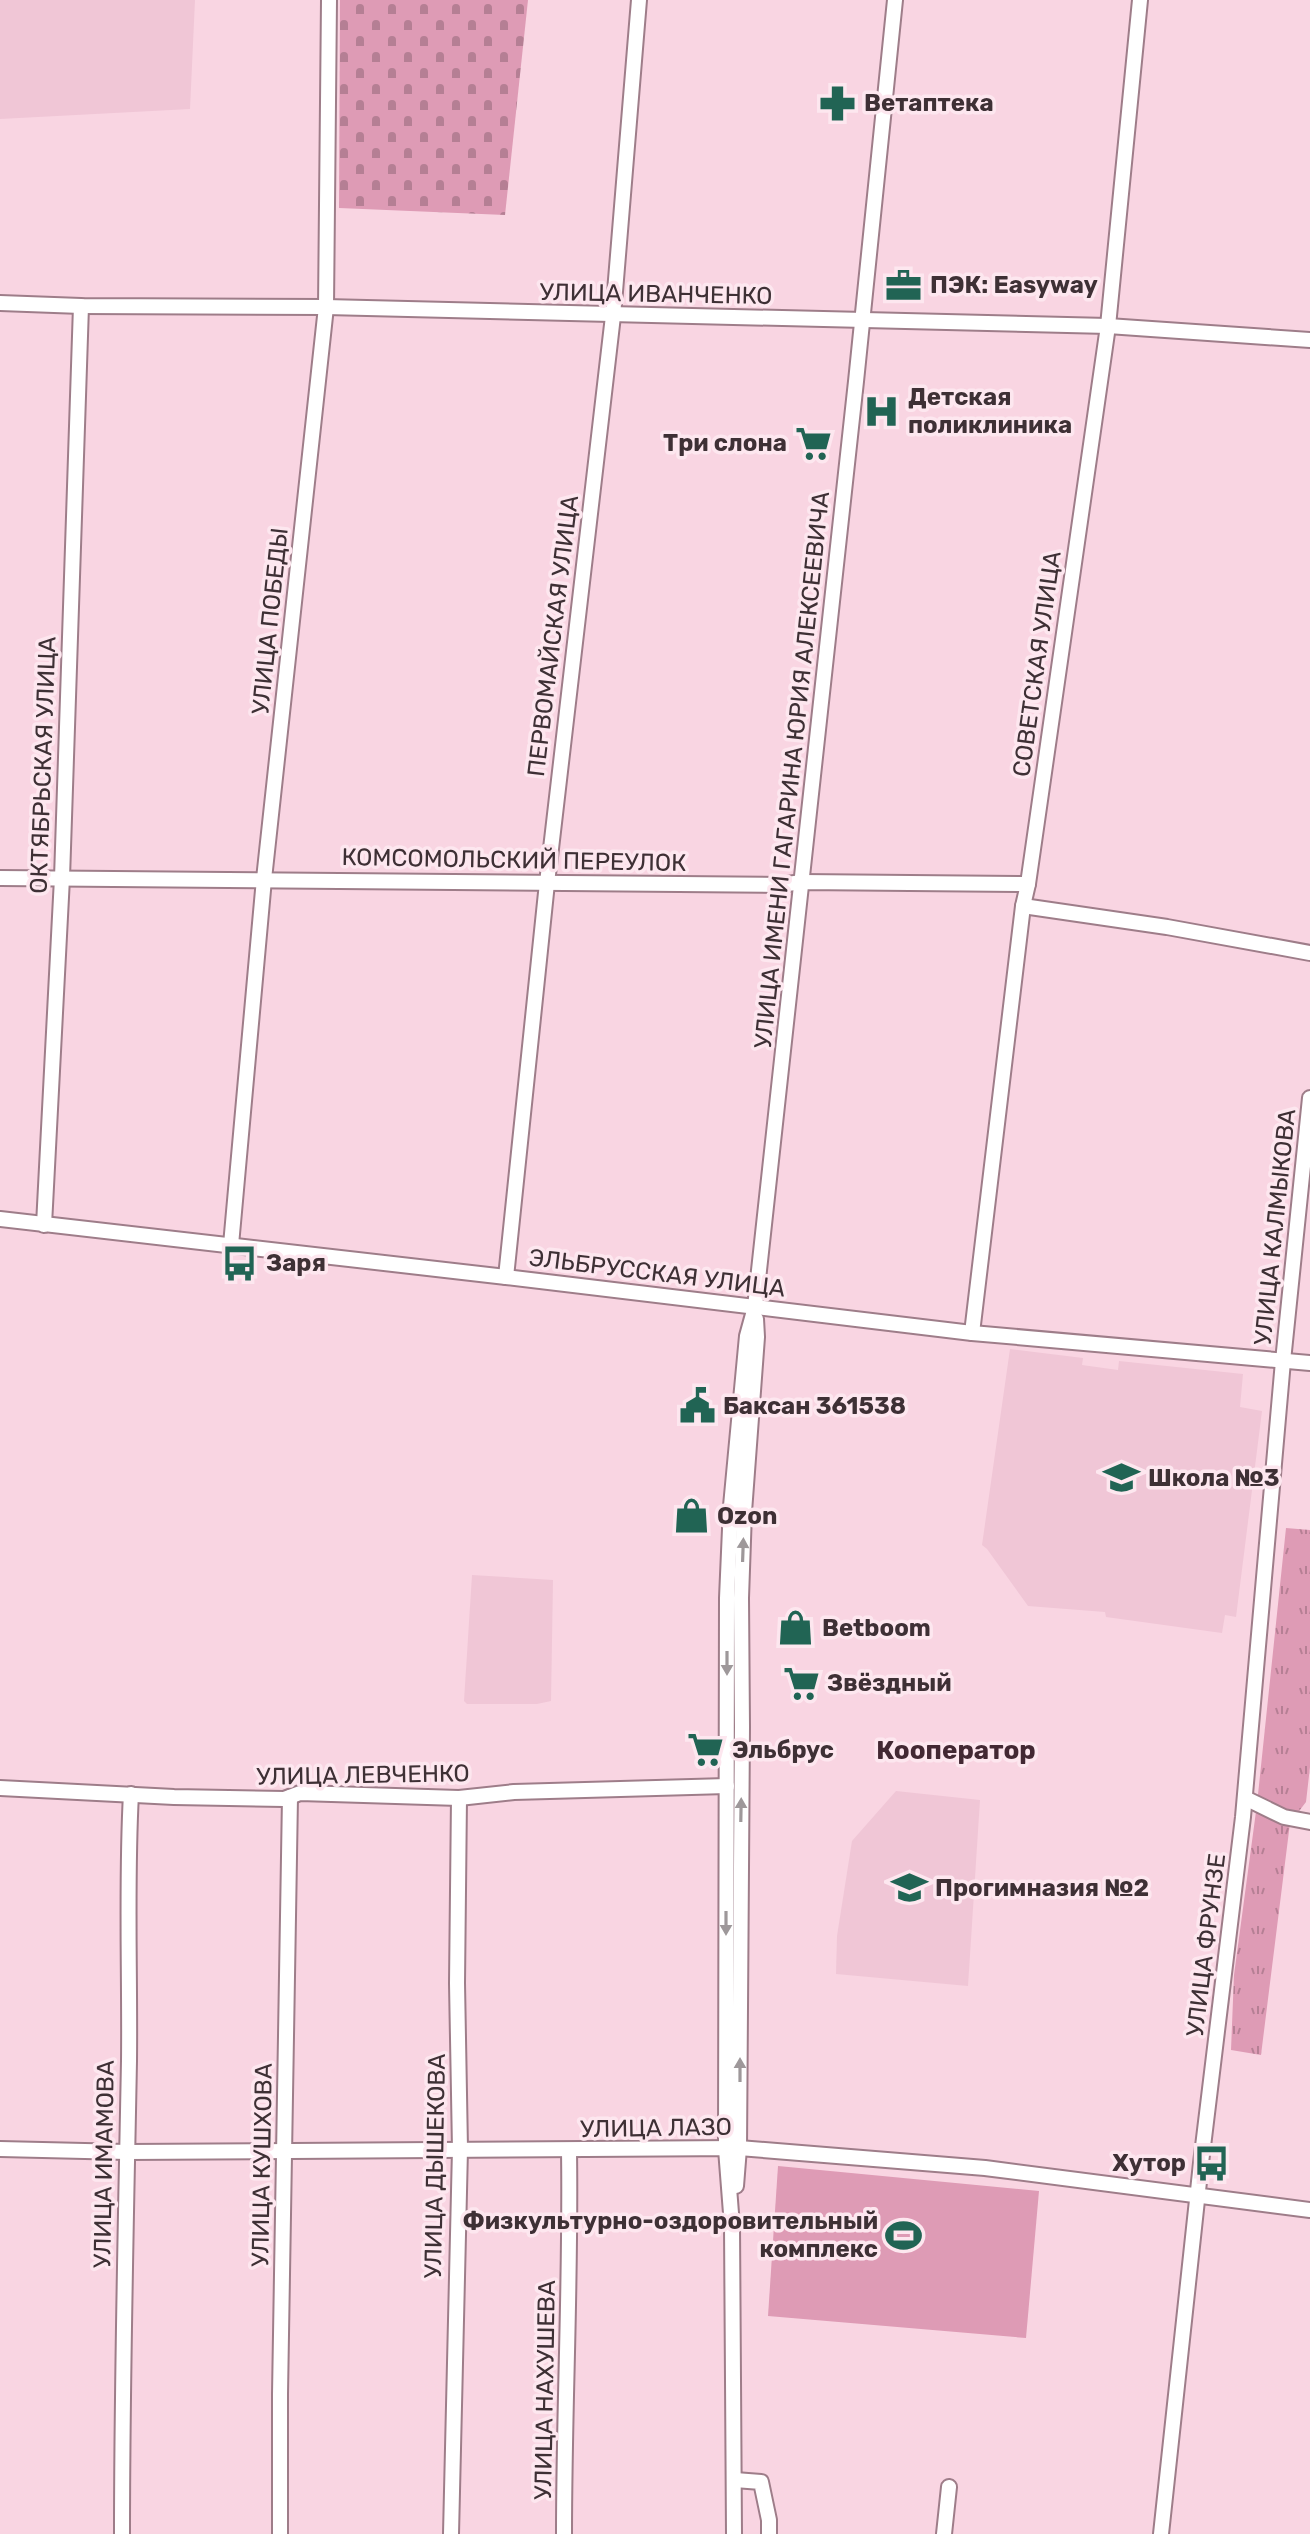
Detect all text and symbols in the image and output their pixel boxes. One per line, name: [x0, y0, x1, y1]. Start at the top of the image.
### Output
pharmacy icon: Ветаптека: [819, 84, 857, 122]
place label: Ветаптека: [864, 89, 994, 117]
office icon: ПЭК: Easyway: [885, 266, 923, 304]
place label: ПЭК: Easyway: [930, 271, 1098, 299]
street label: УЛИЦА ИВАНЧЕНКО: [539, 278, 773, 310]
place label: Детская поликлиника: [908, 383, 1072, 439]
hospital icon: Детская поликлиника: [863, 392, 901, 430]
supermarket icon: Три слона: [794, 424, 832, 462]
place label: Три слона: [663, 429, 787, 457]
street label: УЛИЦА ИМЕНИ ГАГАРИНА ЮРИЯ АЛЕКСЕЕВИЧА: [749, 490, 835, 1050]
street label: ПЕРВОМАЙСКАЯ УЛИЦА: [522, 494, 584, 778]
street label: УЛИЦА ПОБЕДЫ: [246, 526, 294, 716]
street label: СОВЕТСКАЯ УЛИЦА: [1007, 549, 1067, 779]
street label: ОКТЯБРЬСКАЯ УЛИЦА: [25, 636, 61, 894]
street label: КОМСОМОЛЬСКИЙ ПЕРЕУЛОК: [341, 843, 687, 877]
street label: УЛИЦА КАЛМЫКОВА: [1249, 1107, 1301, 1347]
street label: ЭЛЬБРУССКАЯ УЛИЦА: [527, 1243, 787, 1303]
bus stop icon: Заря: [221, 1244, 259, 1282]
place label: Заря: [266, 1249, 326, 1277]
public building icon: Баксан 361538: [678, 1387, 716, 1425]
place label: Баксан 361538: [723, 1392, 906, 1420]
school or university icon: Школа №3: [1103, 1459, 1141, 1497]
place label: Школа №3: [1148, 1464, 1280, 1492]
shop icon: Ozon: [672, 1497, 710, 1535]
place label: Ozon: [717, 1502, 777, 1530]
one-way arrow: [736, 1537, 749, 1562]
shop icon: Betboom: [777, 1609, 815, 1647]
place label: Betboom: [822, 1614, 931, 1642]
one-way arrow: [721, 1651, 733, 1676]
supermarket icon: Звёздный: [782, 1664, 820, 1702]
place label: Звёздный: [827, 1669, 951, 1697]
supermarket icon: Эльбрус: [687, 1731, 725, 1769]
district label: Кооператор: [876, 1735, 1036, 1766]
place label: Эльбрус: [732, 1736, 834, 1764]
street label: УЛИЦА ЛЕВЧЕНКО: [256, 1759, 470, 1791]
one-way arrow: [735, 1797, 747, 1822]
street label: УЛИЦА ФРУНЗЕ: [1181, 1852, 1231, 2038]
school or university icon: Прогимназия №2: [890, 1869, 928, 1907]
place label: Прогимназия №2: [935, 1874, 1149, 1902]
one-way arrow: [720, 1911, 732, 1936]
street label: УЛИЦА ДЫШЕКОВА: [419, 2053, 451, 2279]
one-way arrow: [734, 2057, 746, 2082]
street label: УЛИЦА ИМАМОВА: [88, 2060, 120, 2268]
street label: УЛИЦА КУШХОВА: [246, 2063, 278, 2267]
street label: УЛИЦА ЛАЗО: [580, 2113, 732, 2143]
bus stop icon: Хутор: [1193, 2144, 1231, 2182]
place label: Хутор: [1112, 2149, 1186, 2177]
place label: Физкультурно-оздоровительный комплекс: [463, 2207, 878, 2263]
sports icon: Физкультурно-оздоровительный комплекс: [885, 2216, 923, 2254]
street label: УЛИЦА НАХУШЕВА: [529, 2280, 561, 2500]

